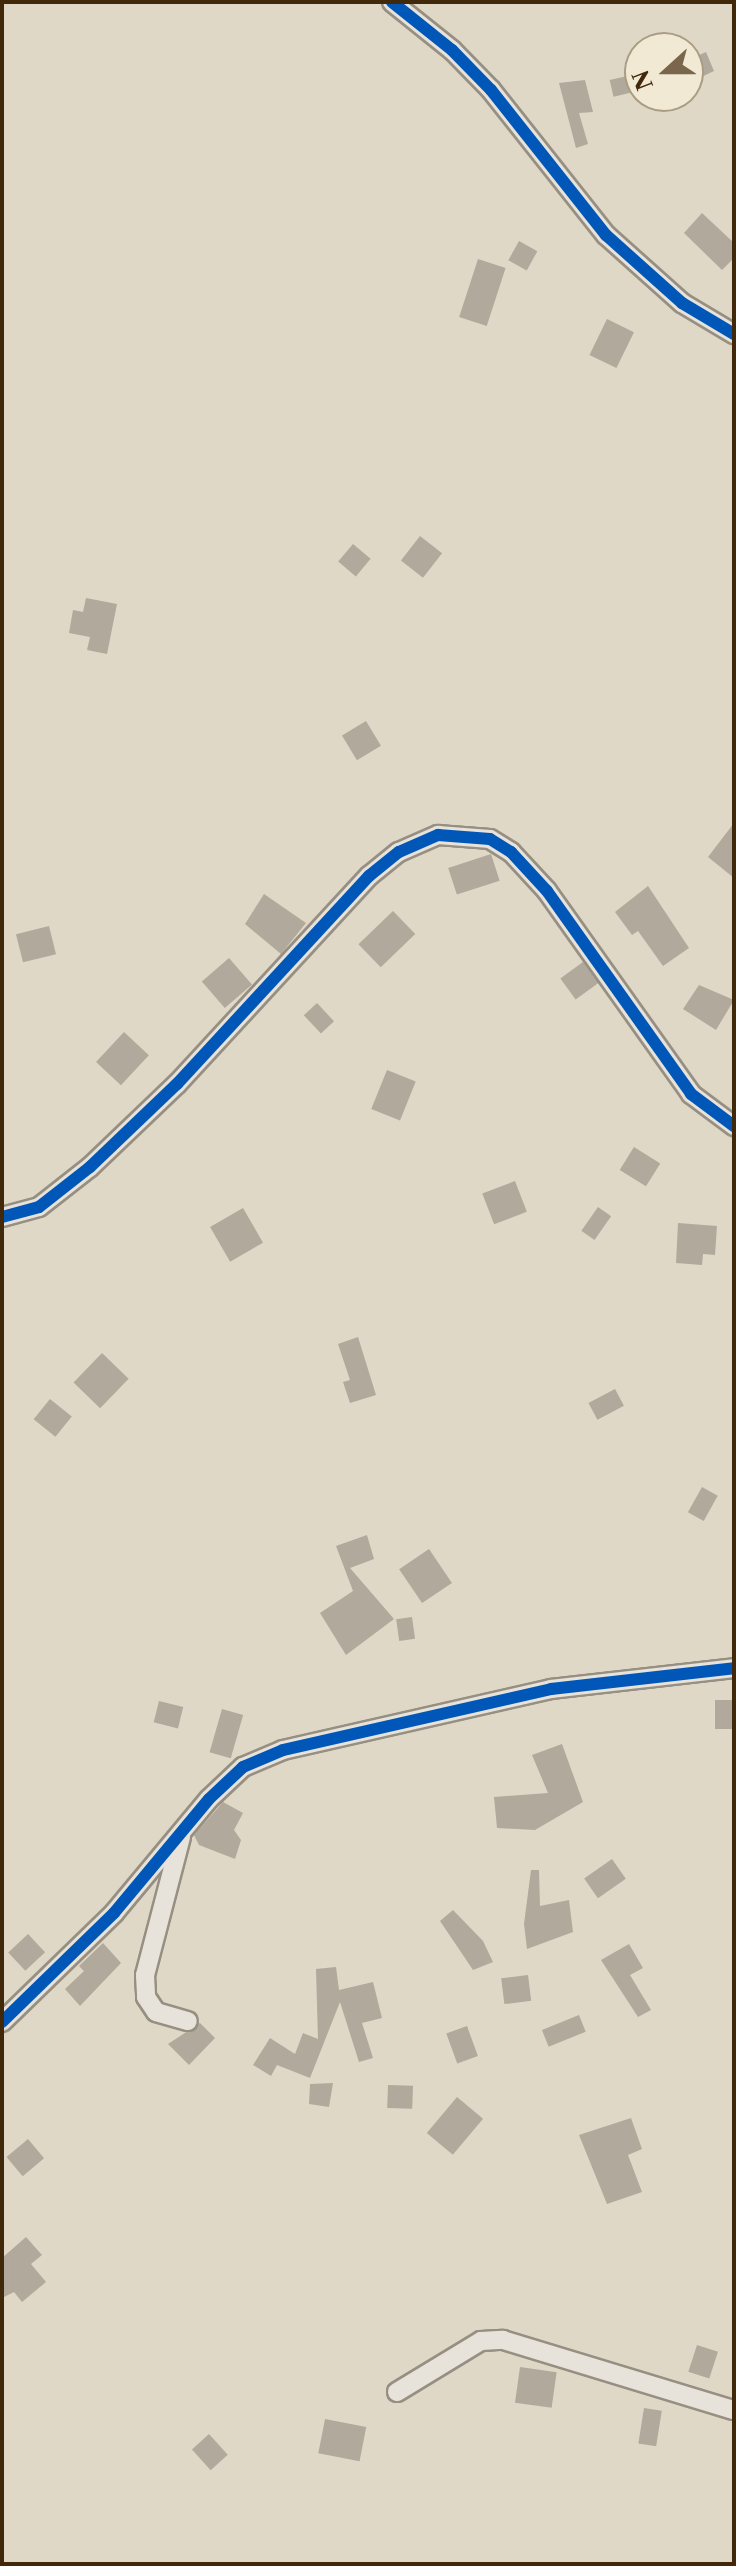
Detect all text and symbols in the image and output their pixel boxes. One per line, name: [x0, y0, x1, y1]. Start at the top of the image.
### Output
north arrow: [624, 32, 704, 112]
text: N: [627, 66, 659, 94]

